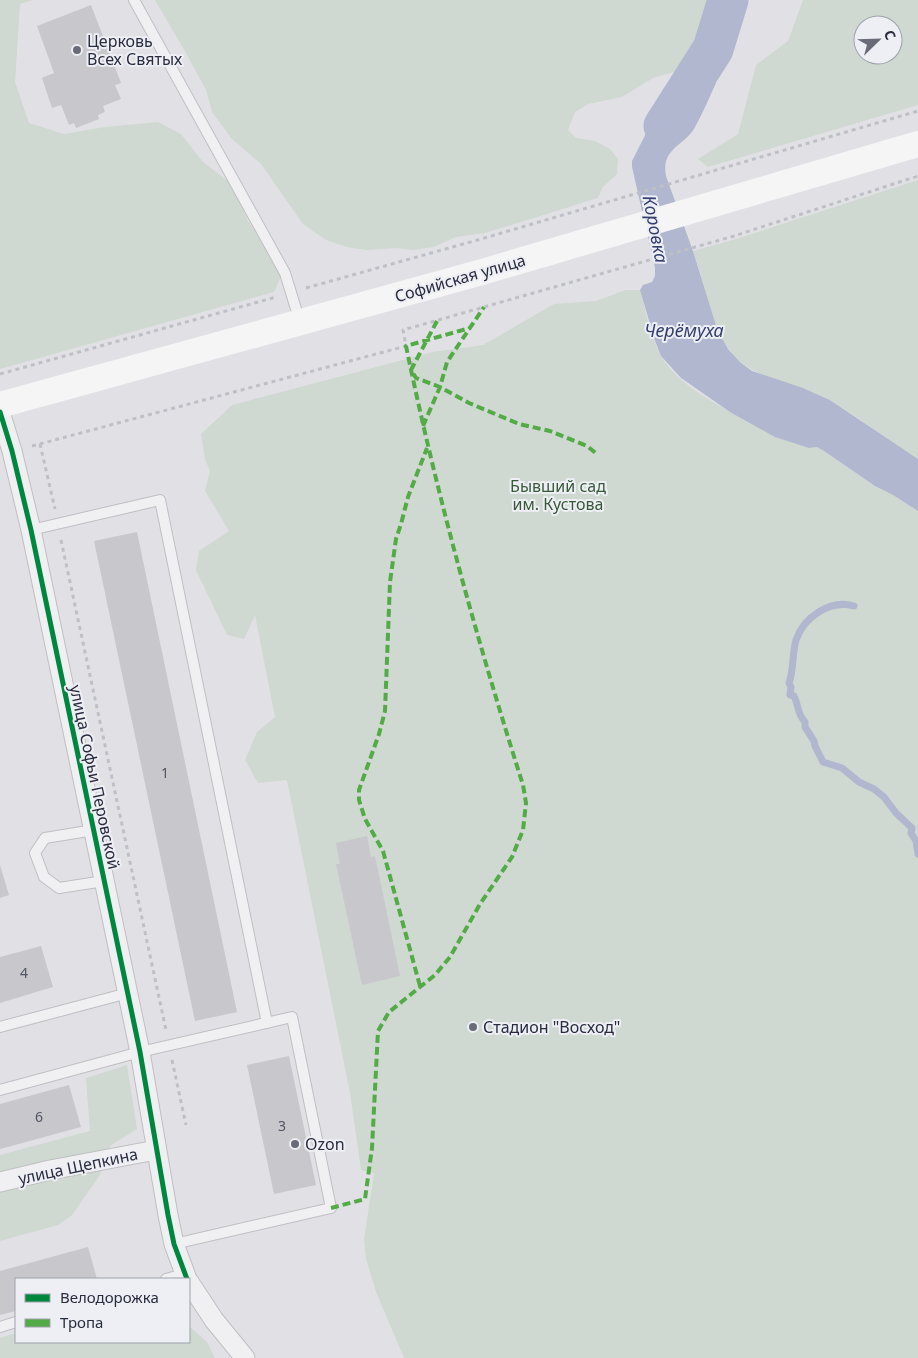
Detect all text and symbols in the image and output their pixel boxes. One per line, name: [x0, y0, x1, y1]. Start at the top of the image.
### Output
north arrow: [853, 15, 903, 65]
text: С: [880, 27, 901, 43]
place label: Церковь Всех Святых: [87, 30, 183, 70]
marker: Церковь Всех Святых: [71, 44, 83, 56]
water label: Коровка: [638, 193, 674, 265]
street label: Софийская улица: [392, 249, 528, 307]
water label: Черёмуха: [644, 318, 724, 342]
park label: Бывший сад им. Кустова: [510, 475, 606, 515]
street label: улица Софьи Перовской: [65, 683, 125, 871]
house number: 1: [161, 763, 169, 782]
house number: 4: [20, 963, 28, 982]
place label: Стадион "Восход": [483, 1016, 620, 1038]
marker: Стадион "Восход": [467, 1021, 479, 1033]
house number: 6: [35, 1107, 43, 1126]
house number: 3: [278, 1116, 286, 1135]
place label: Ozon: [305, 1133, 345, 1155]
marker: Ozon: [289, 1138, 301, 1150]
street label: улица Щепкина: [16, 1143, 140, 1189]
legend: [15, 1278, 190, 1343]
text: Велодорожка: [60, 1287, 159, 1307]
text: Тропа: [60, 1312, 103, 1332]

